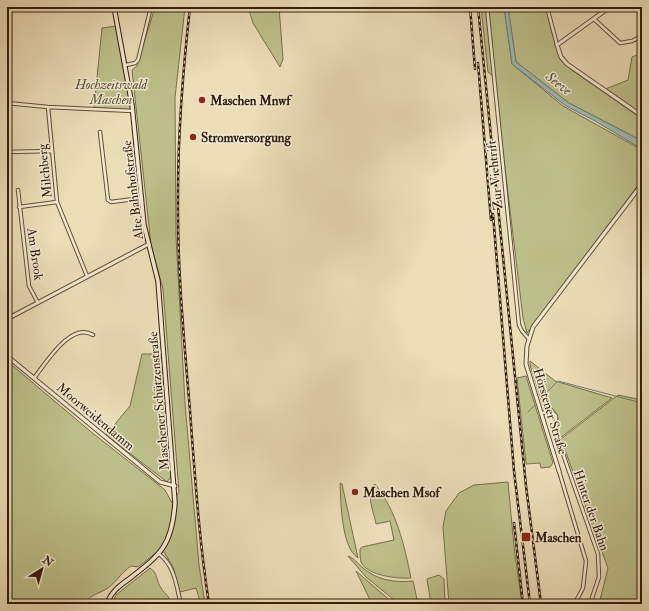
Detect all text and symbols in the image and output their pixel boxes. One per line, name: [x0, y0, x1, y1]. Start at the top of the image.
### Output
water label: Seeve: [542, 67, 575, 99]
park label: Hochzeitswald Maschen: [74, 77, 149, 108]
place label: Maschen Mnwf: [209, 93, 293, 109]
marker: Maschen Mnwf: [197, 95, 207, 105]
place label: Stromversorgung: [201, 130, 292, 147]
marker: Stromversorgung: [188, 132, 198, 142]
street label: Alte Bahnhofstraße: [119, 139, 147, 241]
street label: Zur Viehtrift: [483, 139, 507, 210]
street label: Milchberg: [34, 142, 56, 199]
street label: Am Brook: [23, 226, 47, 282]
street label: Maschener Schützenstraße: [145, 330, 173, 471]
street label: Hörstener Straße: [529, 366, 571, 457]
street label: Moorweidendamm: [53, 380, 138, 454]
street label: Hinter der Bahn: [570, 468, 613, 553]
place label: Maschen Msof: [362, 485, 442, 501]
marker: Maschen Msof: [350, 487, 360, 497]
place label: Maschen: [534, 530, 582, 546]
marker: Maschen: [520, 531, 532, 543]
north arrow: [22, 549, 62, 589]
text: N: [39, 553, 56, 570]

